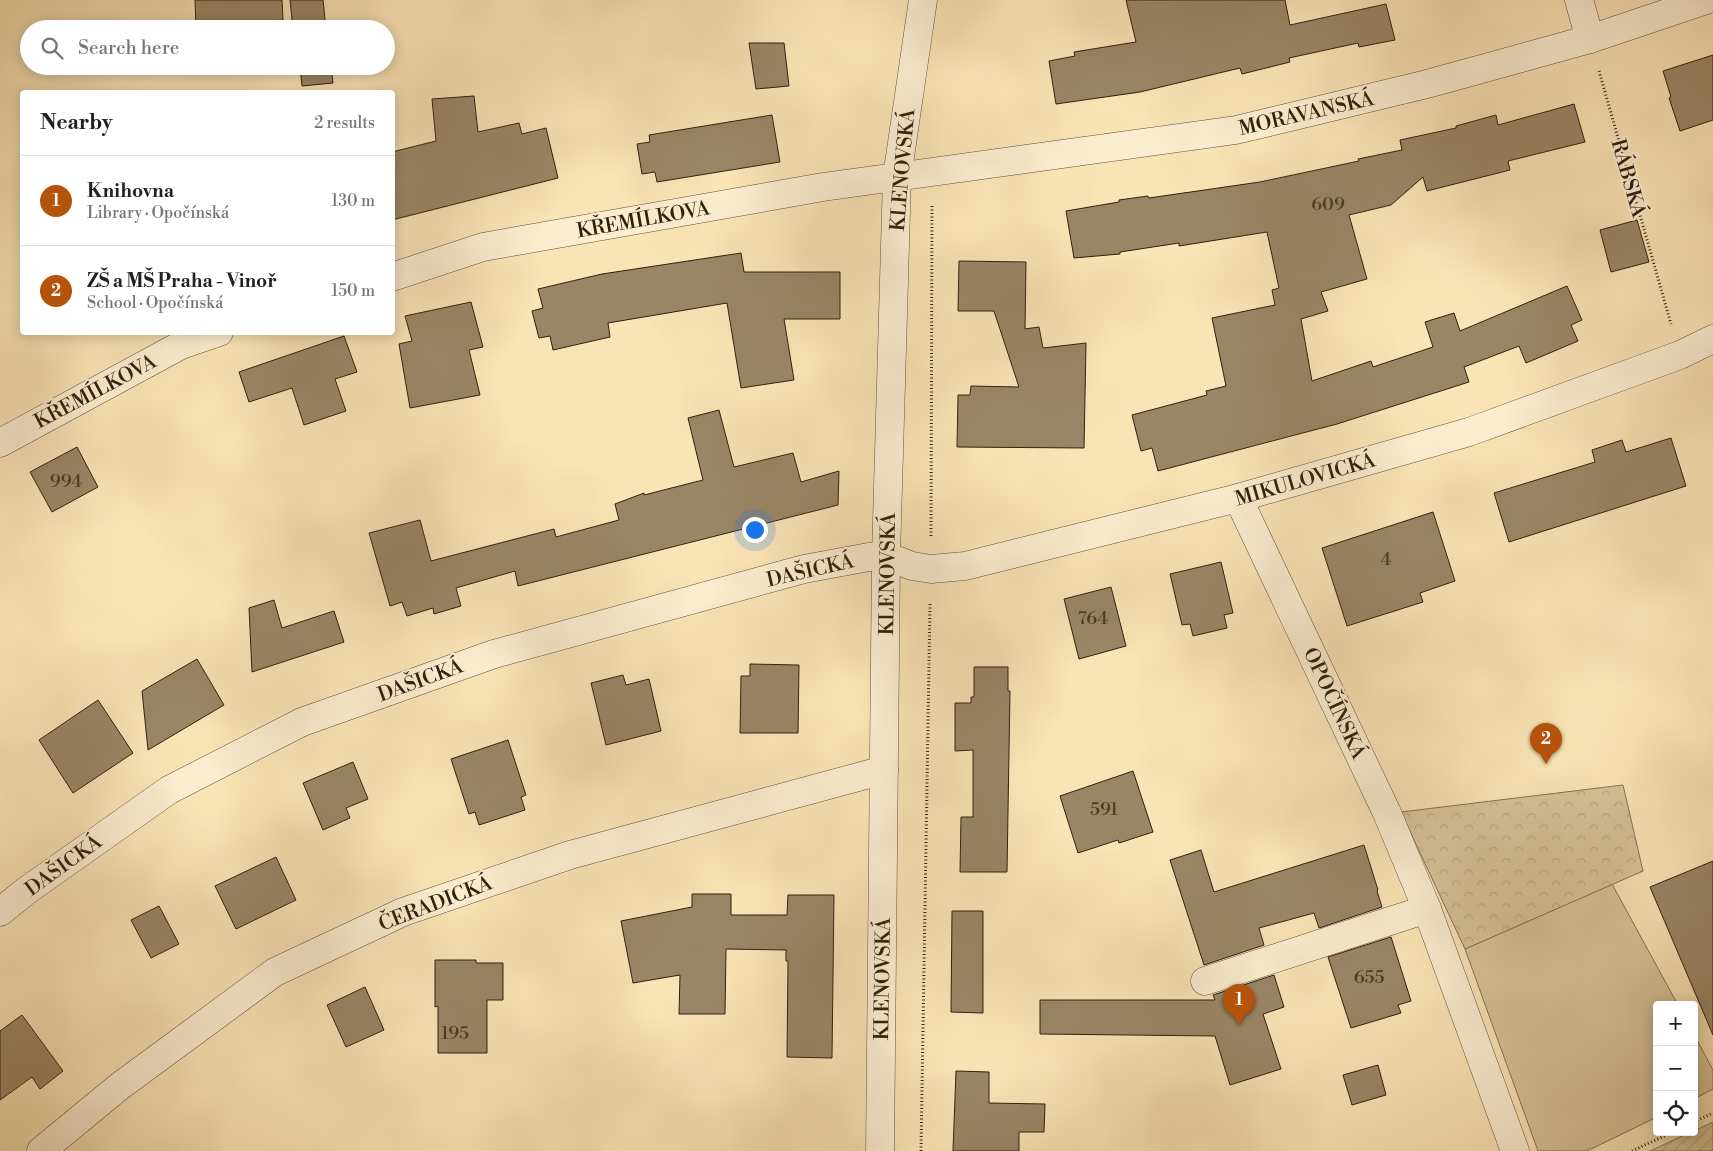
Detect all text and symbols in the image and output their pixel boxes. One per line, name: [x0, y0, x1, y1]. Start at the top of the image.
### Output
search box: [20, 20, 395, 75]
icon: search: [38, 34, 66, 62]
text: Search here: [78, 36, 179, 60]
street label: MORAVANSKÁ: [1236, 86, 1378, 142]
street label: KLENOVSKÁ: [885, 107, 921, 232]
text: Nearby: [40, 110, 113, 136]
text: 2 results: [314, 113, 375, 133]
street label: RÁBSKÁ: [1604, 136, 1652, 222]
text: Knihovna: [87, 179, 174, 203]
text: 1: [52, 191, 60, 211]
text: 130 m: [331, 191, 375, 211]
house number: 609: [1311, 193, 1345, 216]
street label: KŘEMÍLKOVA: [575, 195, 713, 244]
text: Library · Opočínská: [87, 203, 229, 223]
text: ZŠ a MŠ Praha - Vinoř: [87, 269, 277, 293]
text: 2: [51, 281, 61, 301]
text: 150 m: [331, 281, 375, 301]
text: School · Opočínská: [87, 293, 223, 313]
street label: KŘEMÍLKOVA: [30, 348, 162, 435]
street label: MIKULOVICKÁ: [1232, 447, 1380, 512]
house number: 994: [50, 470, 83, 493]
street label: KLENOVSKÁ: [874, 511, 902, 636]
your location: [742, 517, 768, 543]
street label: DAŠICKÁ: [764, 548, 858, 594]
house number: 4: [1381, 548, 1392, 571]
house number: 764: [1078, 607, 1109, 630]
street label: OPOČÍNSKÁ: [1297, 643, 1372, 765]
street label: DAŠICKÁ: [374, 653, 468, 708]
pin: 2: [1530, 723, 1562, 764]
house number: 591: [1090, 798, 1118, 821]
street label: DAŠICKÁ: [20, 828, 108, 902]
street label: ČERADICKÁ: [375, 870, 497, 937]
street label: KLENOVSKÁ: [869, 916, 897, 1041]
house number: 655: [1354, 966, 1384, 989]
pin: 1: [1223, 984, 1255, 1025]
map controls: [1653, 1001, 1698, 1136]
button: +: [1653, 1001, 1698, 1046]
house number: 195: [441, 1022, 469, 1045]
button: −: [1653, 1046, 1698, 1091]
button: locate: [1653, 1091, 1698, 1136]

